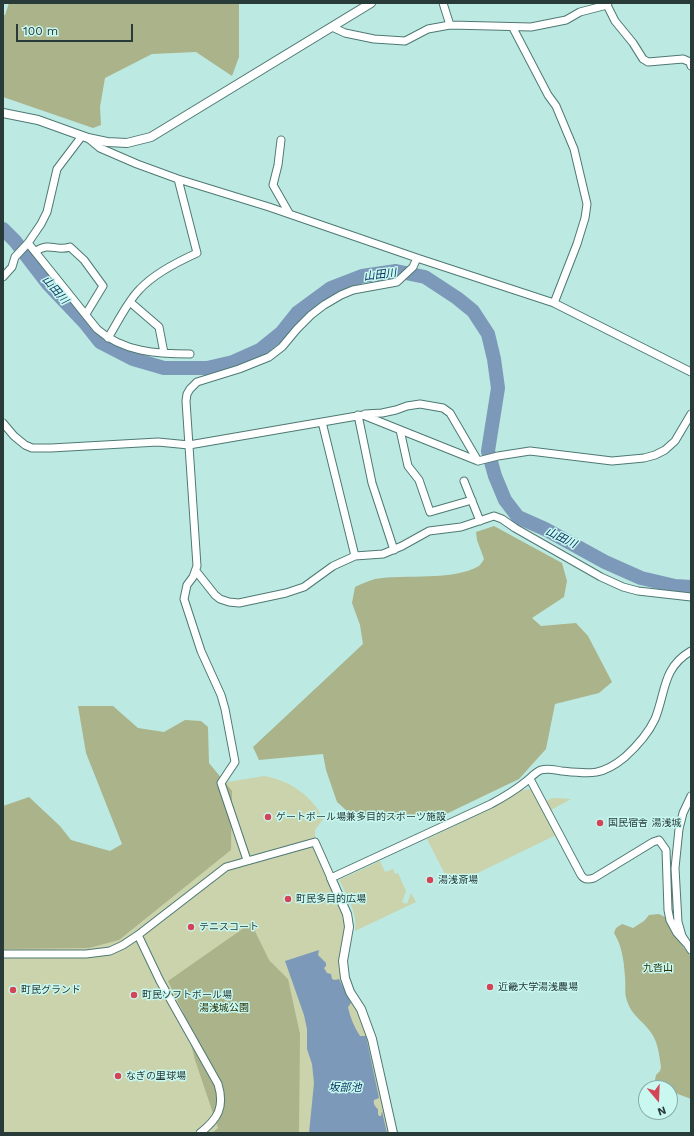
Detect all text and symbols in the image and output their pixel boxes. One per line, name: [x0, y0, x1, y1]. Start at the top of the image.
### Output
scale bar: [18, 16, 135, 42]
text: 100 m: [23, 24, 58, 38]
water label: 山田川: [363, 266, 397, 284]
water label: 山田川: [39, 273, 71, 307]
water label: 山田川: [543, 525, 579, 551]
place label: ゲートボール場兼多目的スポーツ施設: [276, 811, 446, 823]
marker: ゲートボール場兼多目的スポーツ施設: [263, 812, 273, 822]
place label: 国民宿舎 湯浅城: [608, 817, 681, 829]
marker: 国民宿舎 湯浅城: [595, 818, 605, 828]
place label: 湯浅斎場: [438, 874, 478, 886]
marker: 湯浅斎場: [425, 875, 435, 885]
place label: 町民多目的広場: [296, 893, 366, 905]
marker: 町民多目的広場: [283, 894, 293, 904]
place label: テニスコート: [199, 921, 259, 933]
marker: テニスコート: [186, 922, 196, 932]
park label: 九沓山: [643, 962, 673, 974]
place label: 近畿大学湯浅農場: [498, 981, 578, 993]
marker: 近畿大学湯浅農場: [485, 982, 495, 992]
place label: 町民グランド: [21, 984, 81, 996]
marker: 町民グランド: [8, 985, 18, 995]
place label: 町民ソフトボール場: [142, 989, 232, 1001]
marker: 町民ソフトボール場: [129, 990, 139, 1000]
park label: 湯浅城公園: [199, 1002, 249, 1014]
place label: なぎの里球場: [126, 1070, 186, 1082]
marker: なぎの里球場: [113, 1071, 123, 1081]
north arrow: [638, 1080, 678, 1120]
water label: 坂部池: [329, 1081, 361, 1095]
text: N: [656, 1103, 668, 1118]

